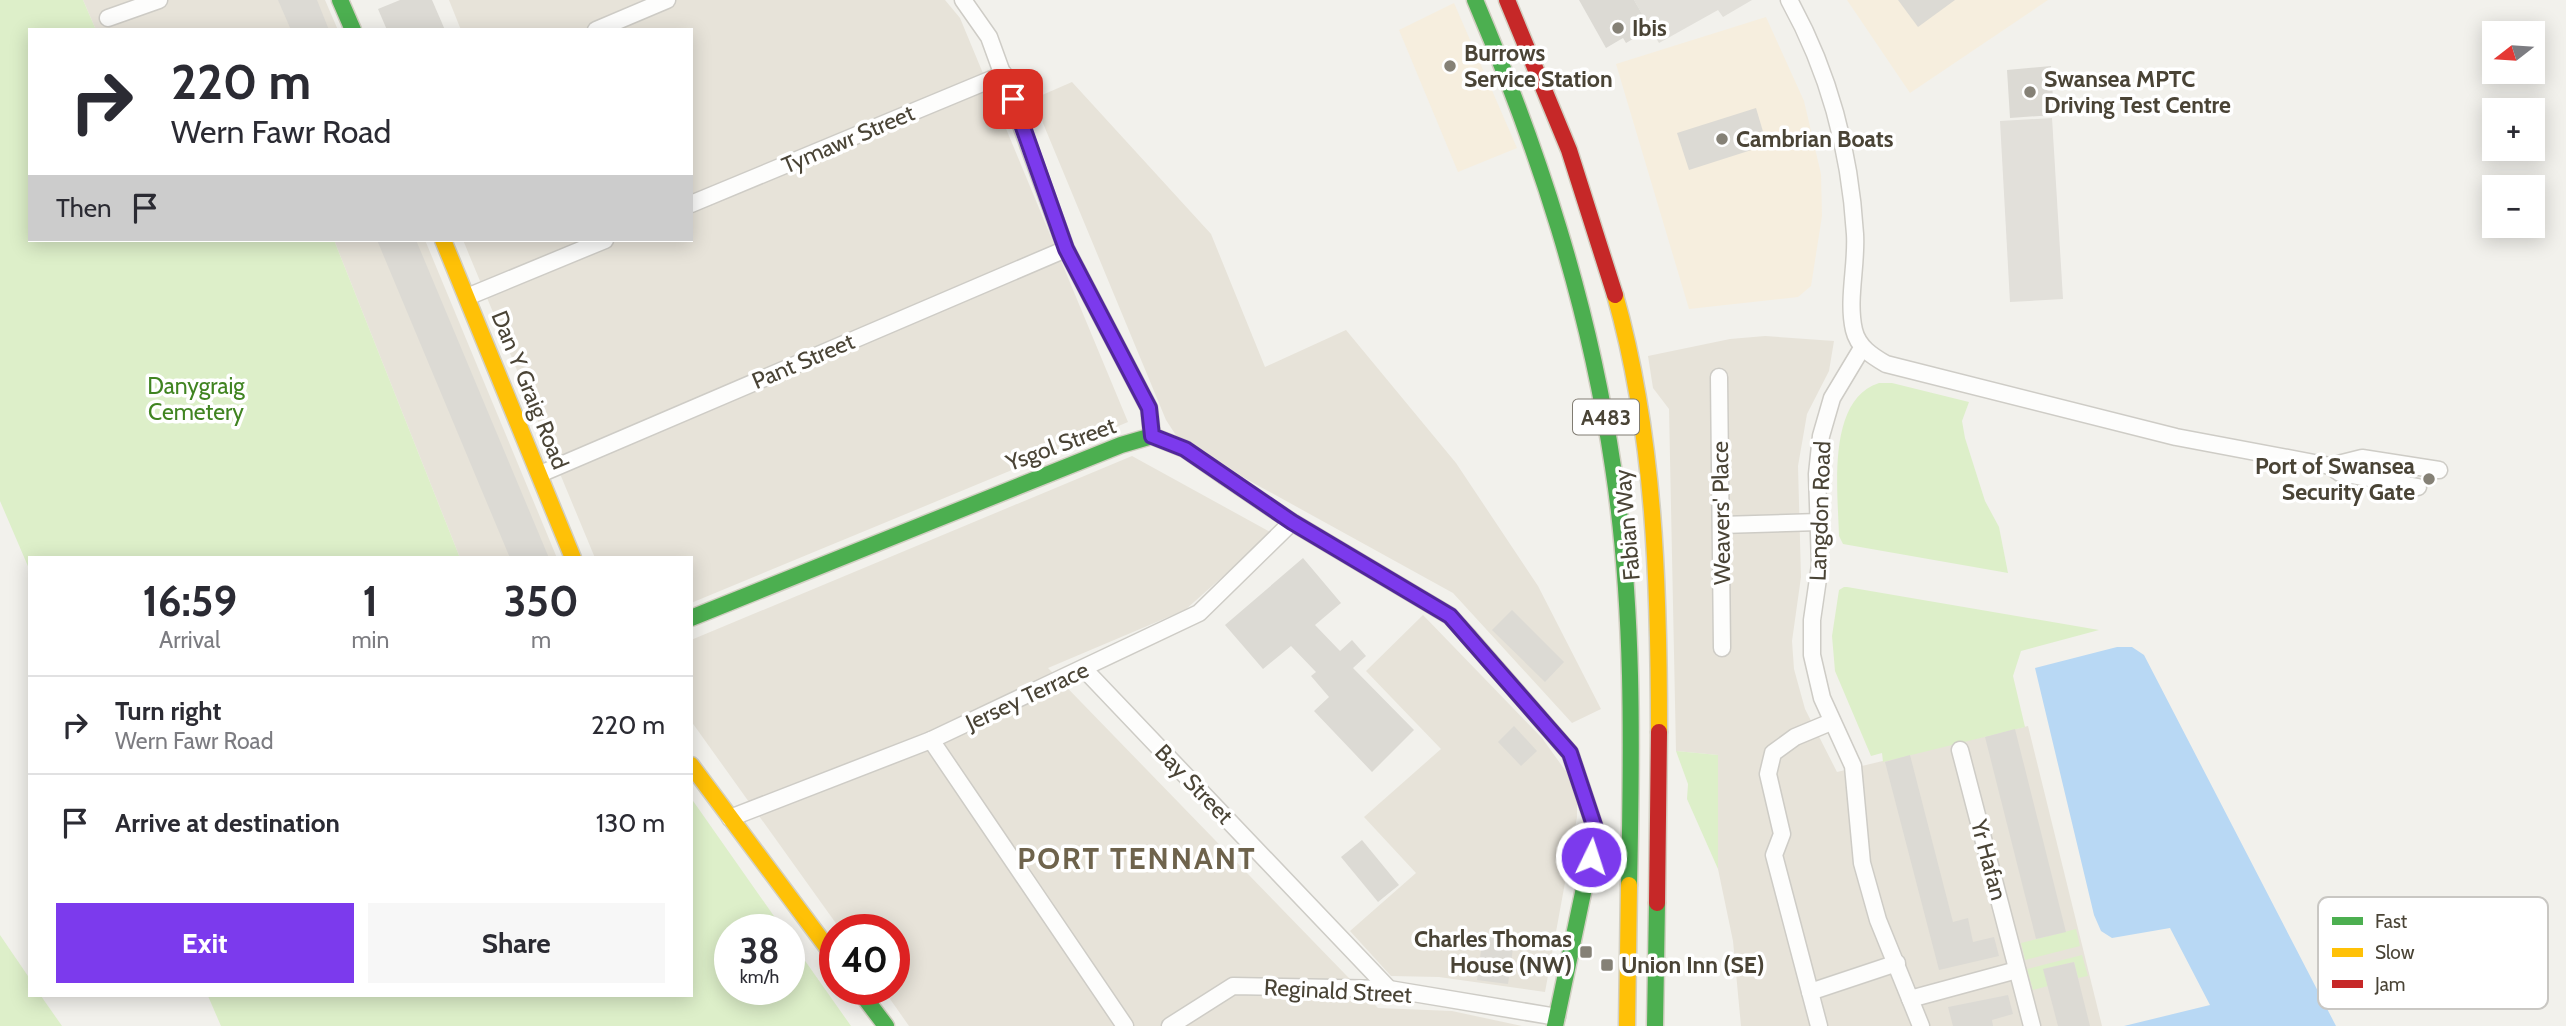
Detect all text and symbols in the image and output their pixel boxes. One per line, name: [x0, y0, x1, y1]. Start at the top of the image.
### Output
place label: Ibis: [1632, 14, 1667, 42]
marker: Ibis: [1610, 20, 1626, 36]
north arrow: [2482, 21, 2544, 84]
map controls: [2482, 21, 2545, 238]
place label: Burrows Service Station: [1464, 39, 1613, 93]
text: 220 m: [171, 52, 311, 111]
icon: right: [56, 56, 147, 147]
marker: Burrows Service Station: [1442, 58, 1458, 74]
place label: Swansea MPTC Driving Test Centre: [2044, 65, 2231, 119]
pin: [983, 69, 1043, 129]
icon: arrive: [994, 80, 1032, 118]
marker: Swansea MPTC Driving Test Centre: [2022, 84, 2038, 100]
street label: Tymawr Street: [778, 98, 919, 179]
button: +: [2482, 98, 2545, 161]
text: Wern Fawr Road: [171, 112, 391, 151]
place label: Cambrian Boats: [1736, 125, 1894, 153]
marker: Cambrian Boats: [1714, 131, 1730, 147]
button: −: [2482, 175, 2545, 238]
icon: arrive: [126, 189, 164, 227]
text: Then: [56, 192, 112, 224]
street label: Dan Y Graig Road: [485, 307, 575, 473]
street label: Pant Street: [748, 327, 859, 395]
park label: Danygraig Cemetery: [147, 372, 245, 426]
road number: A483: [1573, 400, 1639, 434]
street label: Ysgol Street: [1001, 411, 1120, 477]
street label: Langdon Road: [1804, 440, 1836, 582]
street label: Weavers' Place: [1706, 441, 1736, 585]
place label: Port of Swansea Security Gate: [2255, 452, 2416, 506]
street label: Fabian Way: [1608, 468, 1646, 582]
marker: Port of Swansea Security Gate: [2421, 471, 2437, 487]
text: 16:59: [142, 575, 237, 627]
text: 1: [363, 575, 378, 627]
text: 350: [504, 575, 579, 627]
text: Arrival: [159, 626, 220, 654]
text: min: [351, 626, 389, 654]
text: m: [531, 626, 551, 654]
street label: Jersey Terrace: [960, 655, 1093, 737]
text: Turn right: [115, 695, 221, 727]
icon: right: [56, 706, 94, 744]
text: 220 m: [591, 709, 665, 741]
text: Wern Fawr Road: [115, 727, 273, 755]
street label: Bay Street: [1149, 738, 1239, 830]
icon: arrive: [56, 804, 94, 842]
text: Arrive at destination: [115, 807, 340, 839]
text: 130 m: [596, 807, 665, 839]
street label: Yr Hafan: [1965, 816, 2013, 903]
position arrow: [1554, 820, 1628, 894]
district label: PORT TENNANT: [1017, 840, 1257, 877]
legend: [2318, 897, 2548, 1009]
button: Exit: [56, 903, 354, 983]
button: Share: [368, 903, 665, 983]
text: Fast: [2375, 910, 2408, 933]
speed limit sign: 40: [819, 914, 910, 1005]
place label: Charles Thomas House (NW): [1414, 925, 1572, 979]
text: 38: [739, 929, 780, 972]
text: Slow: [2375, 941, 2415, 964]
marker: Charles Thomas House (NW): [1578, 944, 1594, 960]
place label: Union Inn (SE): [1621, 951, 1764, 979]
marker: Union Inn (SE): [1599, 957, 1615, 973]
text: km/h: [740, 966, 779, 988]
street label: Reginald Street: [1263, 973, 1413, 1009]
text: Jam: [2374, 973, 2405, 996]

